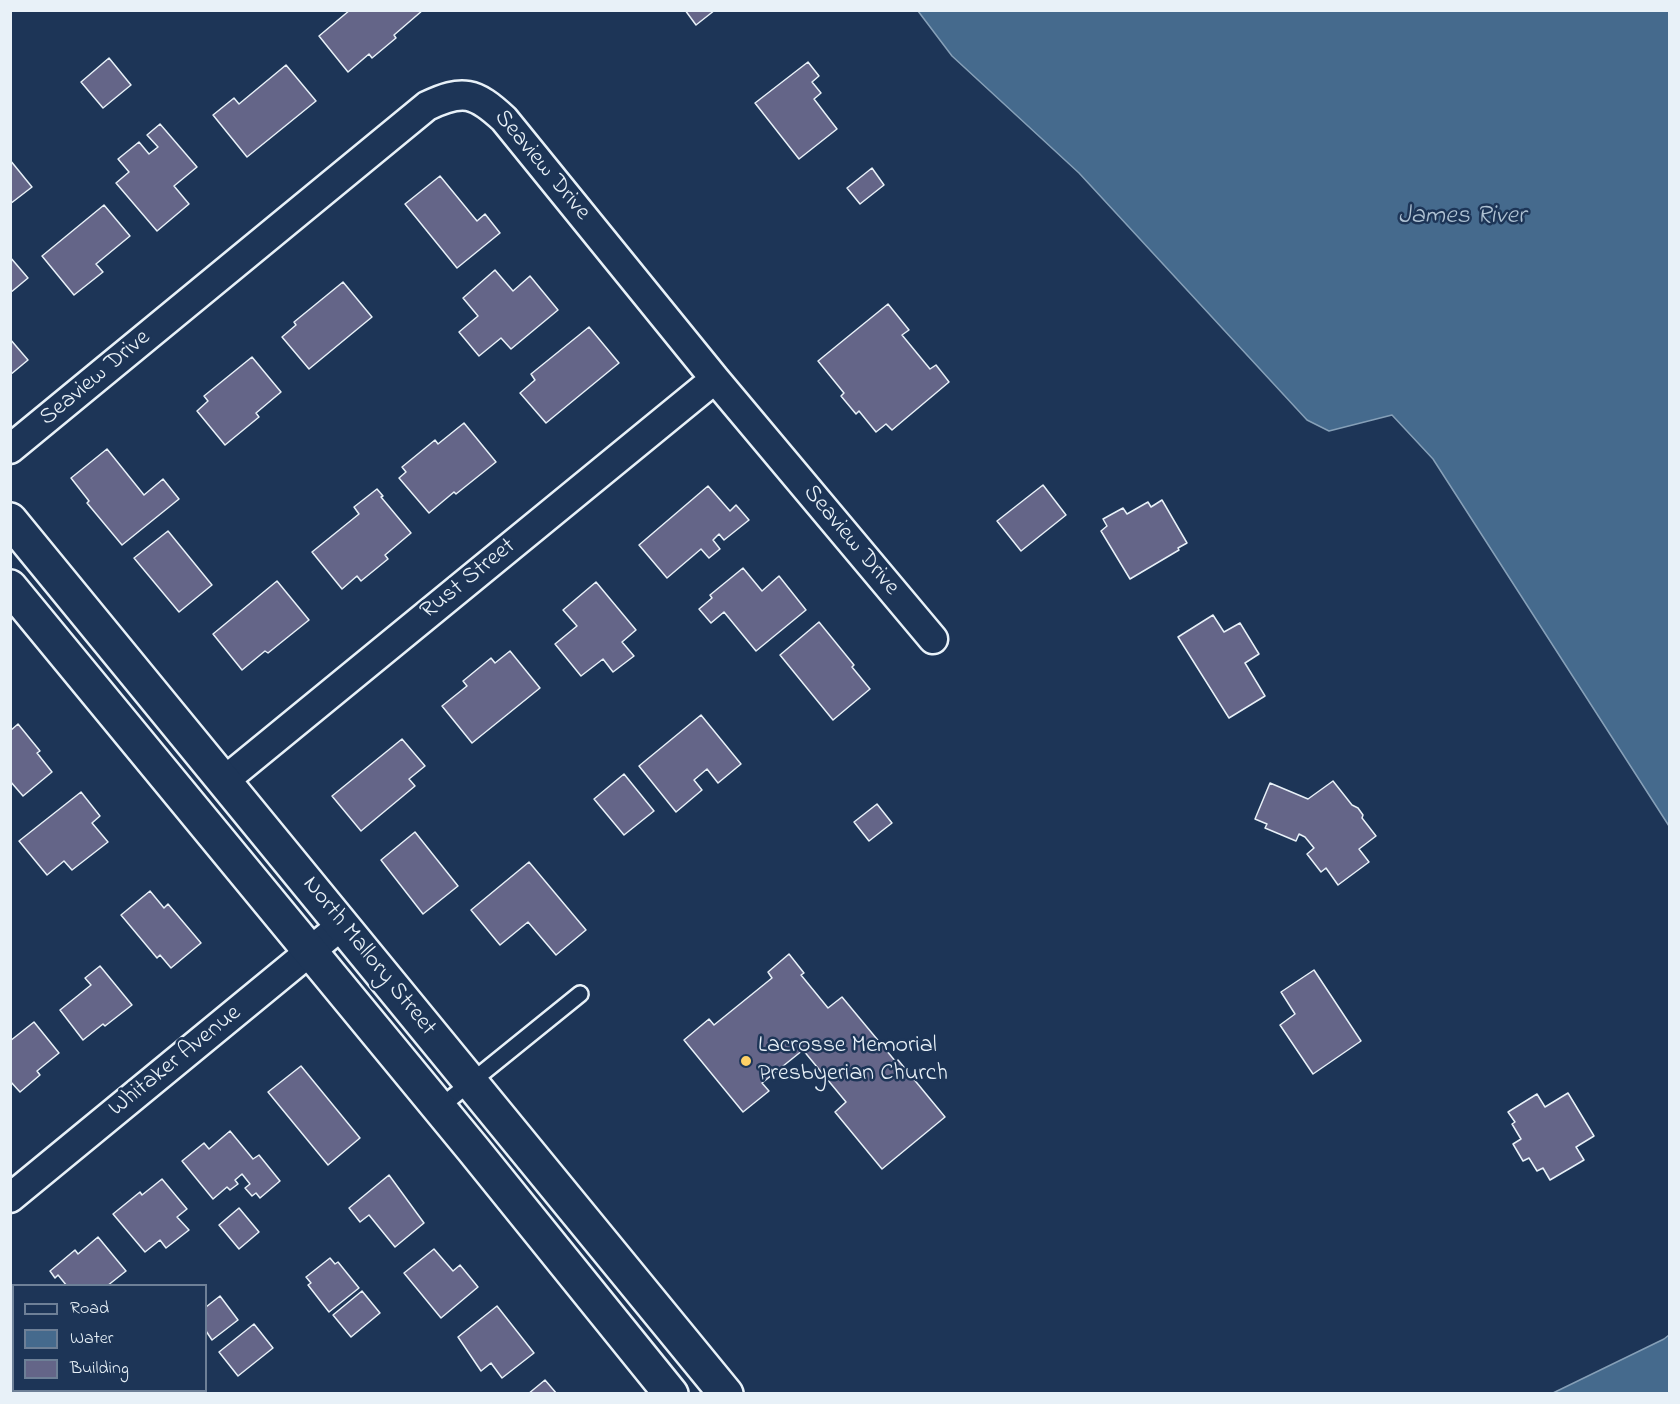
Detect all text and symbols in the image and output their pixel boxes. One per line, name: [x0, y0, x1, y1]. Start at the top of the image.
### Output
street label: Seaview Drive: [486, 105, 596, 227]
water label: James River: [1398, 202, 1526, 234]
street label: Seaview Drive: [35, 324, 157, 434]
street label: Seaview Drive: [795, 480, 905, 602]
street label: Rust Street: [416, 533, 522, 627]
street label: North Mallory Street: [295, 871, 441, 1043]
street label: Whitaker Avenue: [104, 1000, 248, 1124]
place label: Lacrosse Memorial Presbyerian Church: [758, 1033, 948, 1089]
marker: Lacrosse Memorial Presbyerian Church: [739, 1054, 753, 1068]
legend: [12, 1284, 207, 1392]
text: Road: [70, 1296, 109, 1322]
text: Water: [70, 1326, 113, 1352]
text: Building: [70, 1356, 129, 1382]

